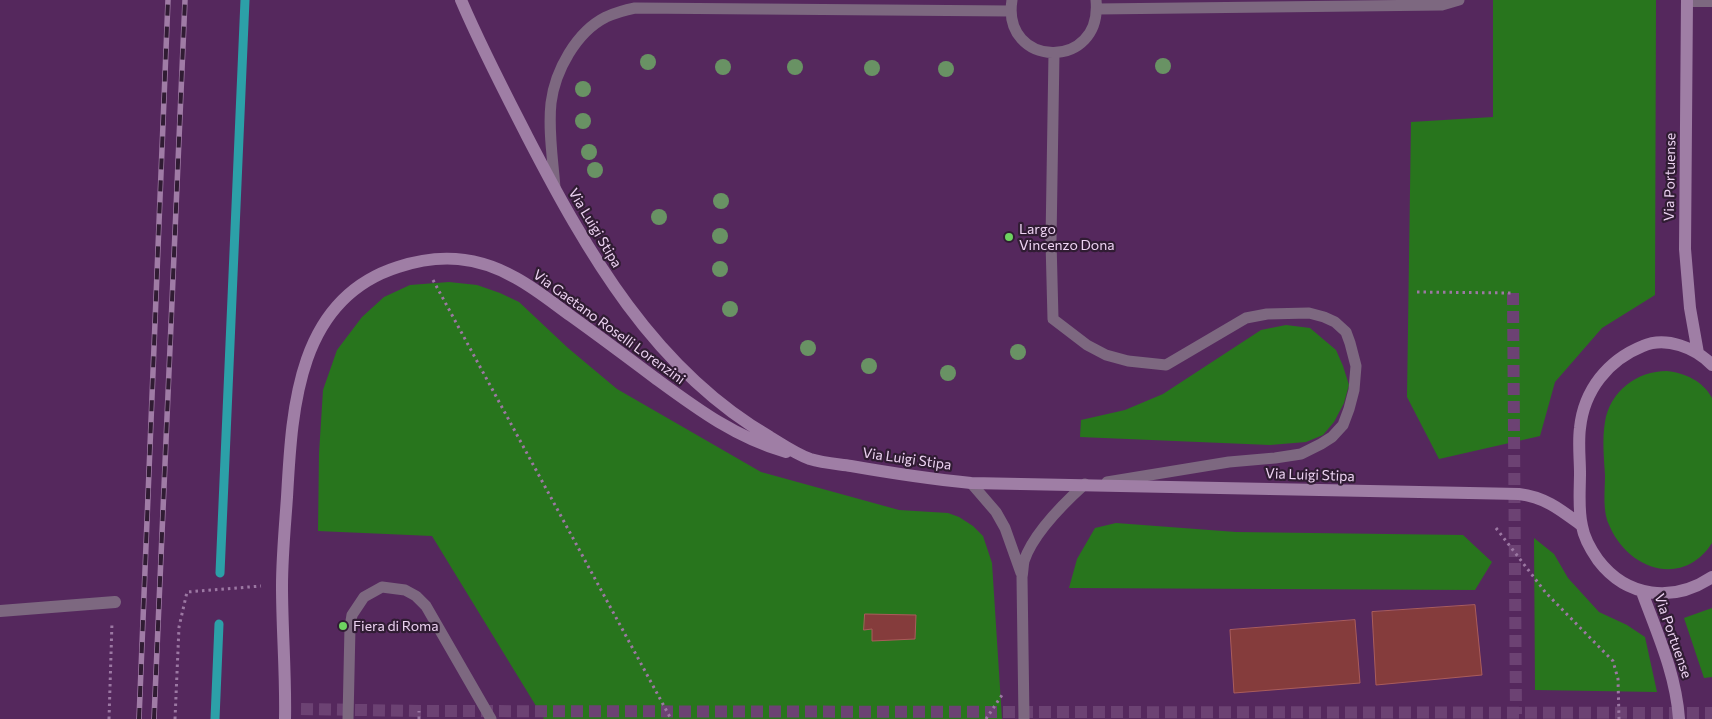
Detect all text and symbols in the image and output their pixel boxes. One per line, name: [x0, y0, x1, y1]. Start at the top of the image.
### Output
street label: Via Portuense: [1661, 133, 1679, 221]
street label: Via Luigi Stipa: [565, 185, 625, 271]
place label: Largo Vincenzo Dona: [1019, 221, 1115, 253]
marker: Largo Vincenzo Dona: [1003, 231, 1015, 243]
street label: Via Gaetano Roselli Lorenzini: [530, 266, 688, 388]
street label: Via Luigi Stipa: [862, 444, 952, 474]
street label: Via Luigi Stipa: [1265, 465, 1355, 485]
street label: Via Portuense: [1651, 591, 1695, 681]
place label: Fiera di Roma: [353, 618, 439, 634]
marker: Fiera di Roma: [337, 620, 349, 632]

